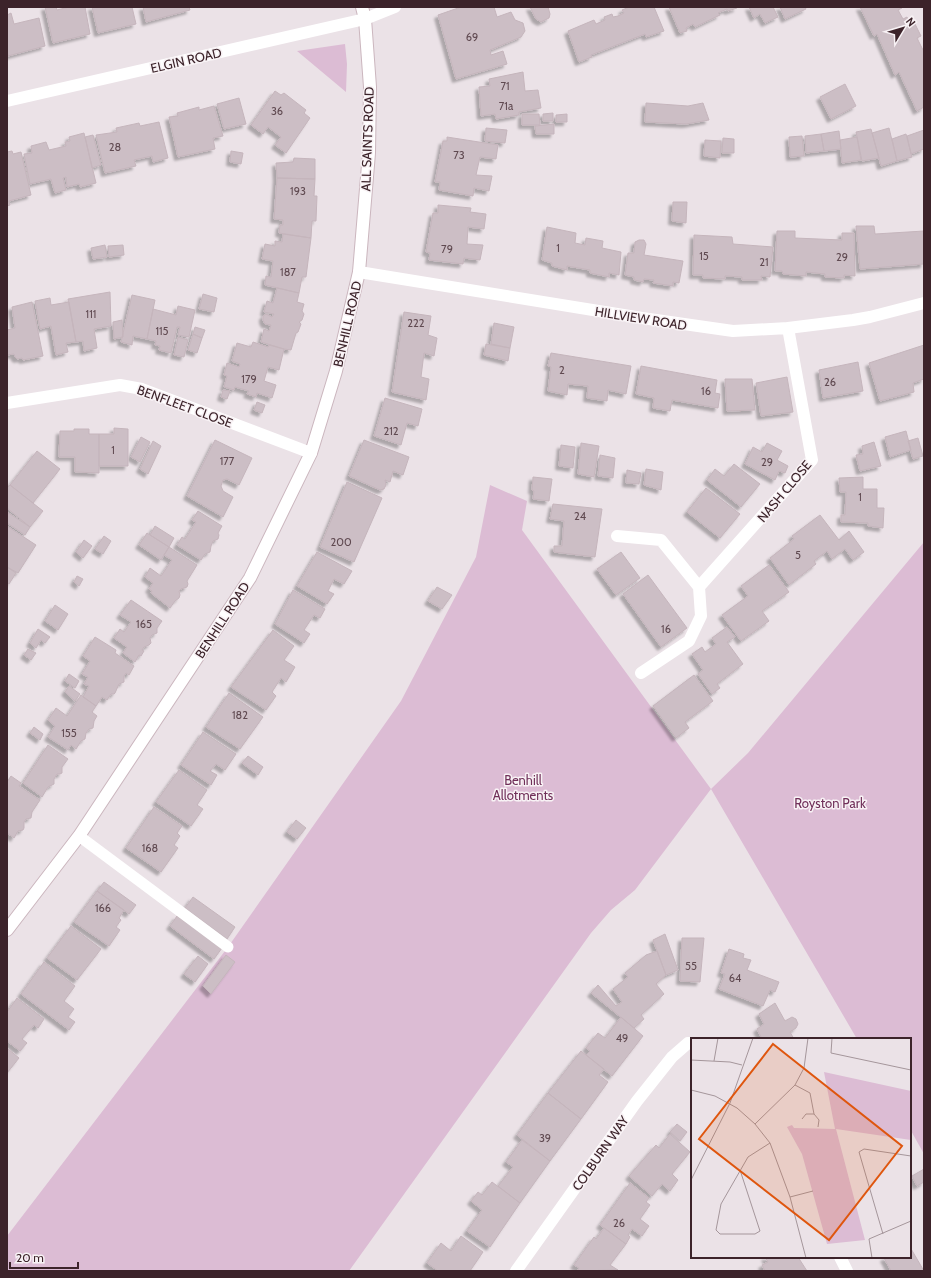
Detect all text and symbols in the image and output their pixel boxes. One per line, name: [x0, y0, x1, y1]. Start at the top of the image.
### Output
north arrow: [883, 8, 923, 48]
text: N: [903, 14, 919, 29]
house number: 69: [466, 30, 478, 44]
street label: ELGIN ROAD: [149, 44, 223, 76]
house number: 71: [500, 79, 510, 93]
street label: ALL SAINTS ROAD: [357, 86, 377, 192]
house number: 71a: [499, 99, 514, 113]
house number: 36: [271, 104, 283, 118]
house number: 28: [109, 140, 121, 154]
house number: 73: [453, 148, 465, 162]
house number: 193: [290, 184, 306, 198]
house number: 1: [556, 241, 560, 255]
house number: 79: [441, 242, 453, 256]
house number: 15: [699, 249, 709, 263]
house number: 29: [836, 250, 848, 264]
house number: 21: [759, 255, 769, 269]
house number: 187: [280, 265, 296, 279]
street label: BENHILL ROAD: [329, 279, 365, 369]
street label: HILLVIEW ROAD: [594, 303, 688, 333]
house number: 111: [86, 307, 96, 321]
house number: 222: [407, 316, 425, 330]
house number: 115: [155, 324, 169, 338]
house number: 2: [559, 363, 565, 377]
house number: 179: [241, 372, 257, 386]
house number: 26: [824, 375, 836, 389]
street label: BENFLEET CLOSE: [135, 381, 235, 431]
house number: 16: [701, 384, 711, 398]
house number: 212: [383, 424, 399, 438]
house number: 1: [111, 443, 115, 457]
house number: 177: [220, 454, 235, 468]
house number: 29: [761, 455, 773, 469]
street label: NASH CLOSE: [753, 457, 815, 525]
house number: 1: [858, 490, 862, 504]
house number: 24: [574, 509, 587, 523]
house number: 200: [330, 535, 352, 549]
house number: 5: [795, 548, 801, 562]
street label: BENHILL ROAD: [191, 579, 253, 661]
house number: 165: [136, 617, 152, 631]
house number: 16: [661, 622, 671, 636]
house number: 182: [232, 708, 248, 722]
house number: 155: [61, 726, 77, 740]
park label: Benhill Allotments: [493, 772, 554, 803]
park label: Royston Park: [794, 795, 866, 811]
house number: 168: [142, 841, 158, 855]
house number: 166: [95, 901, 111, 915]
house number: 55: [685, 959, 697, 973]
house number: 64: [729, 971, 742, 985]
house number: 49: [616, 1031, 628, 1045]
inset map: [691, 1038, 911, 1258]
street label: COLBURN WAY: [568, 1112, 632, 1194]
house number: 39: [539, 1131, 551, 1145]
house number: 26: [613, 1216, 625, 1230]
scale bar: [10, 1244, 78, 1270]
text: 20 m: [16, 1250, 44, 1265]

